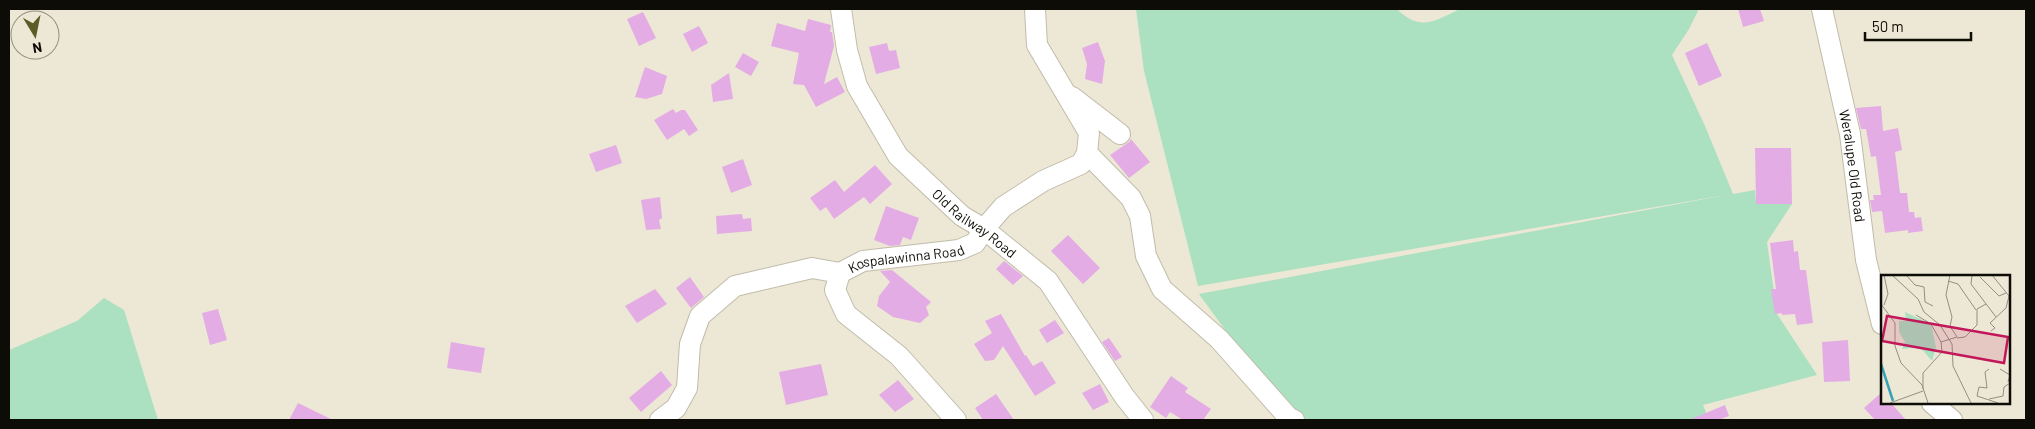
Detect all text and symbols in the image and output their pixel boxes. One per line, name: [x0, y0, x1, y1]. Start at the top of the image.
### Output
north arrow: [10, 10, 60, 60]
scale bar: [1865, 10, 1971, 42]
text: 50 m: [1872, 17, 1904, 35]
text: N: [31, 39, 43, 57]
street label: Weralupe Old Road: [1836, 108, 1870, 223]
street label: Old Railway Road: [929, 185, 1020, 261]
street label: Kospalawinna Road: [845, 240, 967, 276]
inset map: [1881, 275, 2010, 404]

